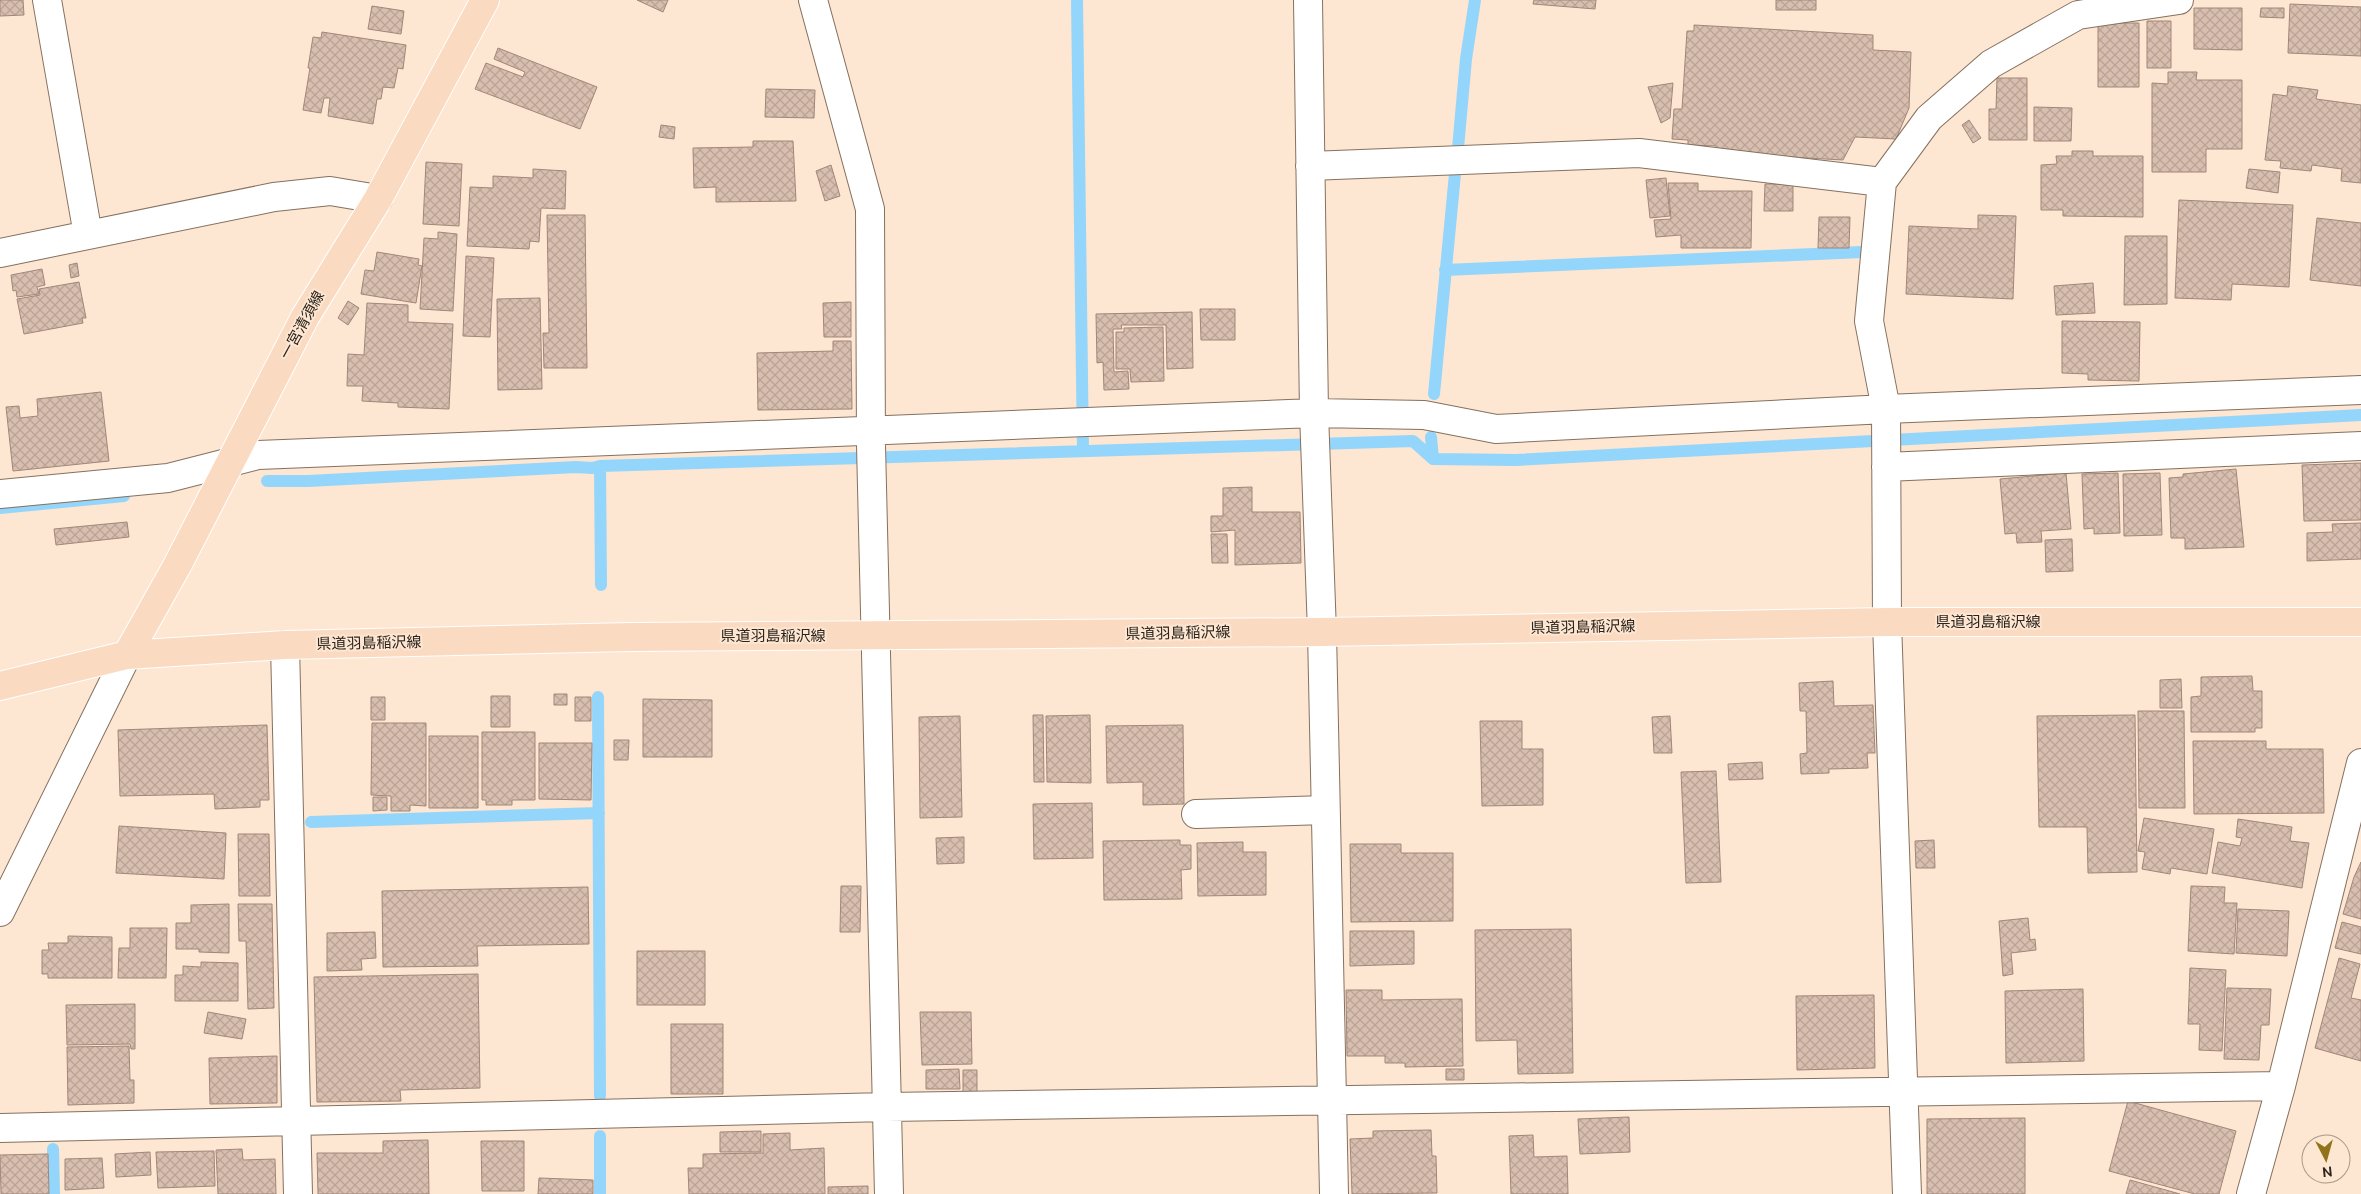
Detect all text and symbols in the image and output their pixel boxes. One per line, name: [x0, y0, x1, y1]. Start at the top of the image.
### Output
street label: 一宮清須線: [276, 288, 327, 362]
street label: 県道羽島稲沢線: [1935, 613, 2041, 630]
street label: 県道羽島稲沢線: [1530, 617, 1636, 636]
street label: 県道羽島稲沢線: [1125, 623, 1231, 642]
street label: 県道羽島稲沢線: [720, 627, 826, 644]
street label: 県道羽島稲沢線: [316, 633, 422, 652]
north arrow: [2301, 1134, 2351, 1184]
text: N: [2321, 1163, 2333, 1180]

